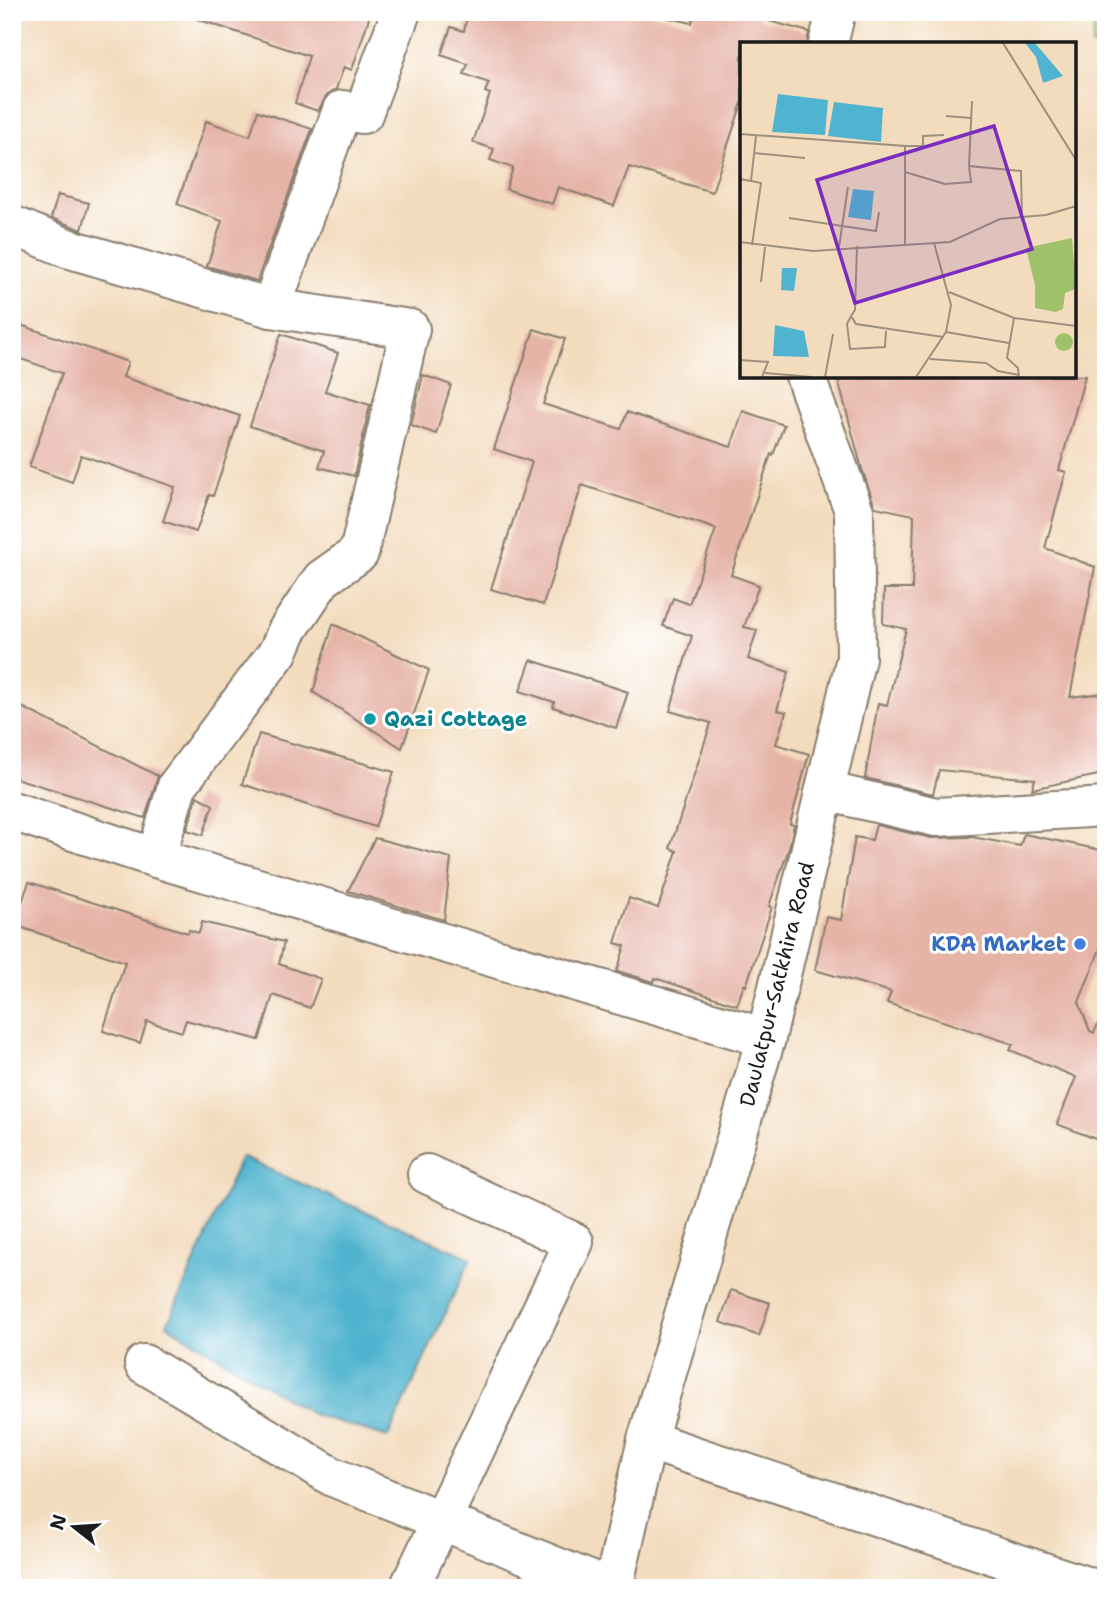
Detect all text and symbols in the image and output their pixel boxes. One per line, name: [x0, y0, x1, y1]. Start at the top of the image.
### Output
inset map: [740, 42, 1076, 378]
place label: Qazi Cottage: [384, 705, 527, 733]
marker: Qazi Cottage: [362, 711, 378, 727]
street label: Daulatpur-Satkhira Road: [733, 859, 821, 1109]
place label: KDA Market: [931, 930, 1066, 958]
marker: KDA Market: [1072, 936, 1088, 952]
north arrow: [38, 1492, 108, 1562]
text: N: [44, 1511, 72, 1533]

